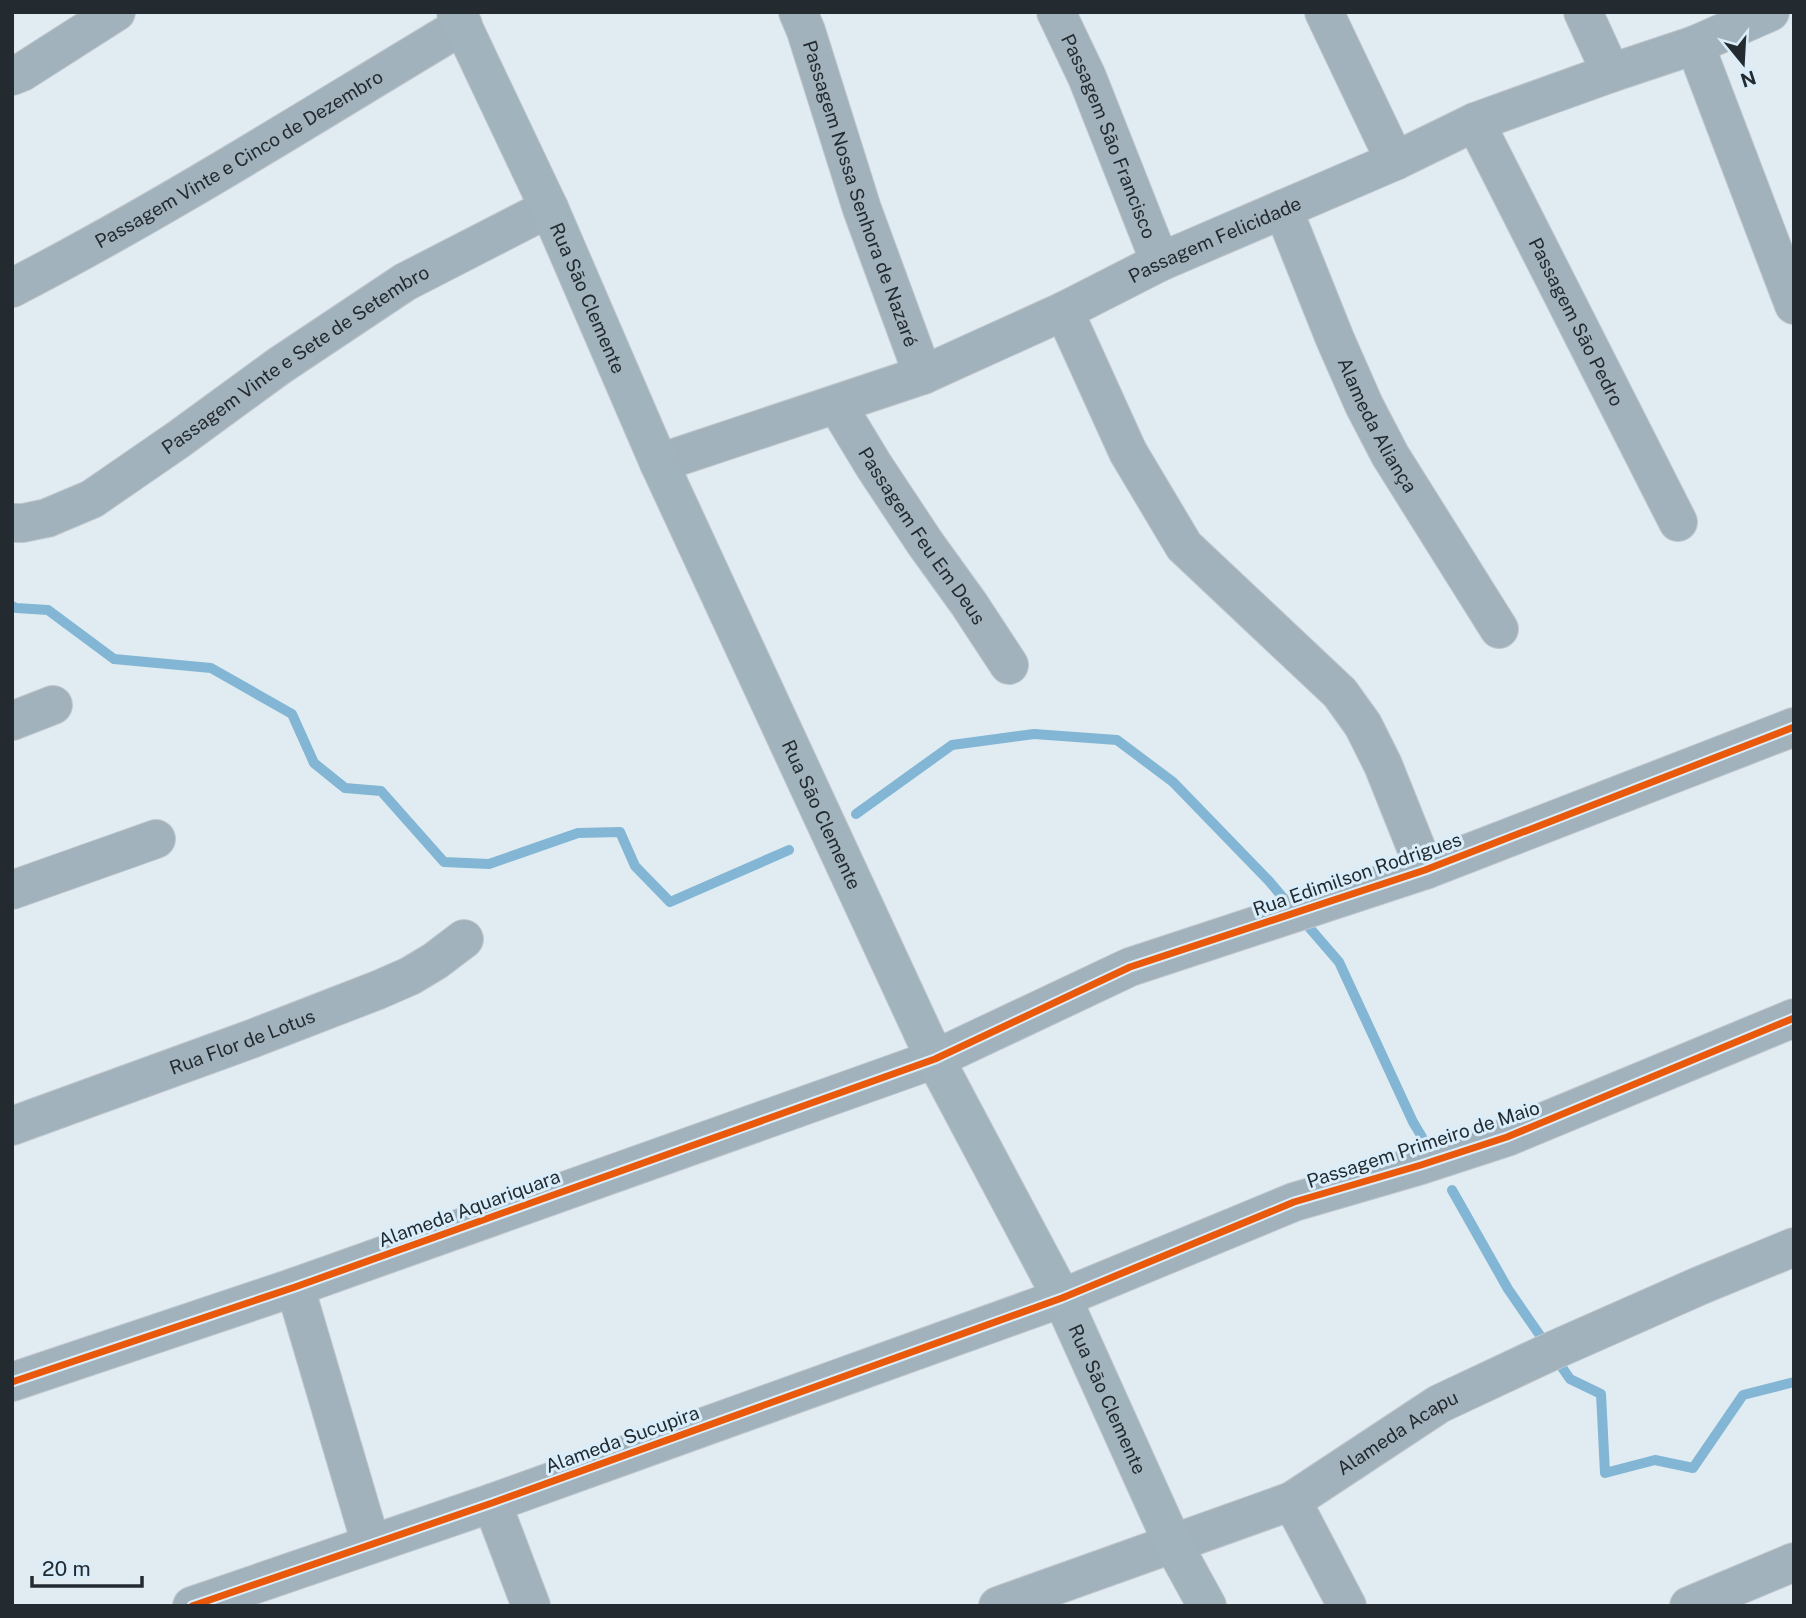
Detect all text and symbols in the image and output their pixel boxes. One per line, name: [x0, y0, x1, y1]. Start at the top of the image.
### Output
north arrow: [1708, 28, 1778, 98]
street label: Passagem São Francisco: [1057, 30, 1161, 242]
street label: Passagem Nossa Senhora de Nazaré: [799, 38, 923, 350]
street label: Passagem Vinte e Cinco de Dezembro: [91, 65, 387, 252]
text: N: [1738, 66, 1759, 92]
street label: Passagem Felicidade: [1125, 192, 1304, 287]
street label: Rua São Clemente: [546, 219, 630, 377]
street label: Passagem São Pedro: [1524, 234, 1628, 410]
street label: Passagem Vinte e Sete de Setembro: [157, 261, 433, 459]
street label: Alameda Aliança: [1333, 354, 1422, 497]
street label: Passagem Feu Em Deus: [854, 443, 990, 629]
street label: Rua São Clemente: [778, 736, 866, 893]
street label: Rua Edimilson Rodrigues: [1250, 828, 1464, 920]
street label: Rua Flor de Lotus: [166, 1005, 318, 1079]
street label: Passagem Primeiro de Maio: [1304, 1096, 1542, 1192]
street label: Alameda Aquariquara: [375, 1165, 563, 1251]
street label: Rua São Clemente: [1064, 1321, 1151, 1477]
street label: Alameda Acapu: [1333, 1386, 1461, 1479]
street label: Alameda Sucupira: [542, 1401, 702, 1477]
scale bar: [32, 1544, 142, 1588]
text: 20 m: [42, 1556, 91, 1581]

